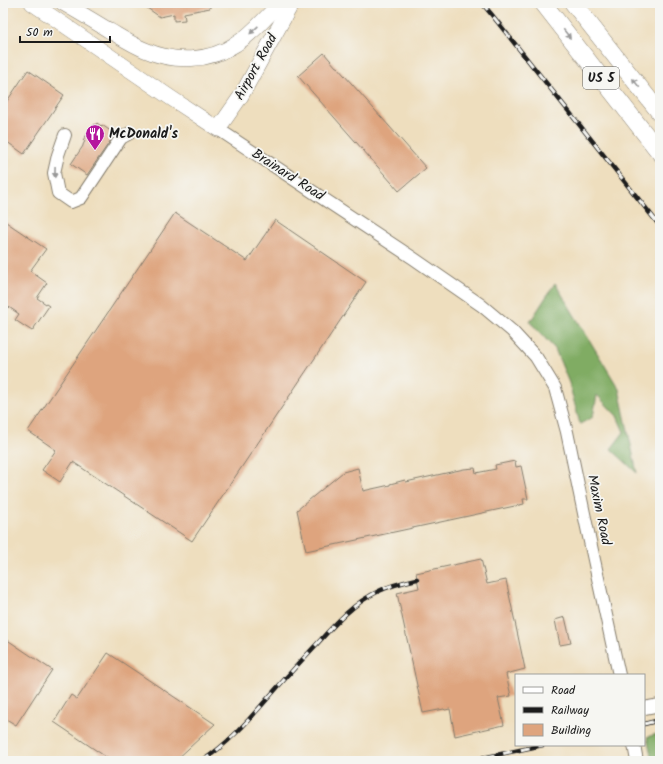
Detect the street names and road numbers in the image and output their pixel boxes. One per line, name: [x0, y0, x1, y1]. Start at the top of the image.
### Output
street label: Airport Road: [229, 29, 284, 104]
road number: US 5: [583, 67, 619, 89]
street label: Brainard Road: [247, 143, 330, 207]
street label: Maxim Road: [581, 473, 617, 548]

